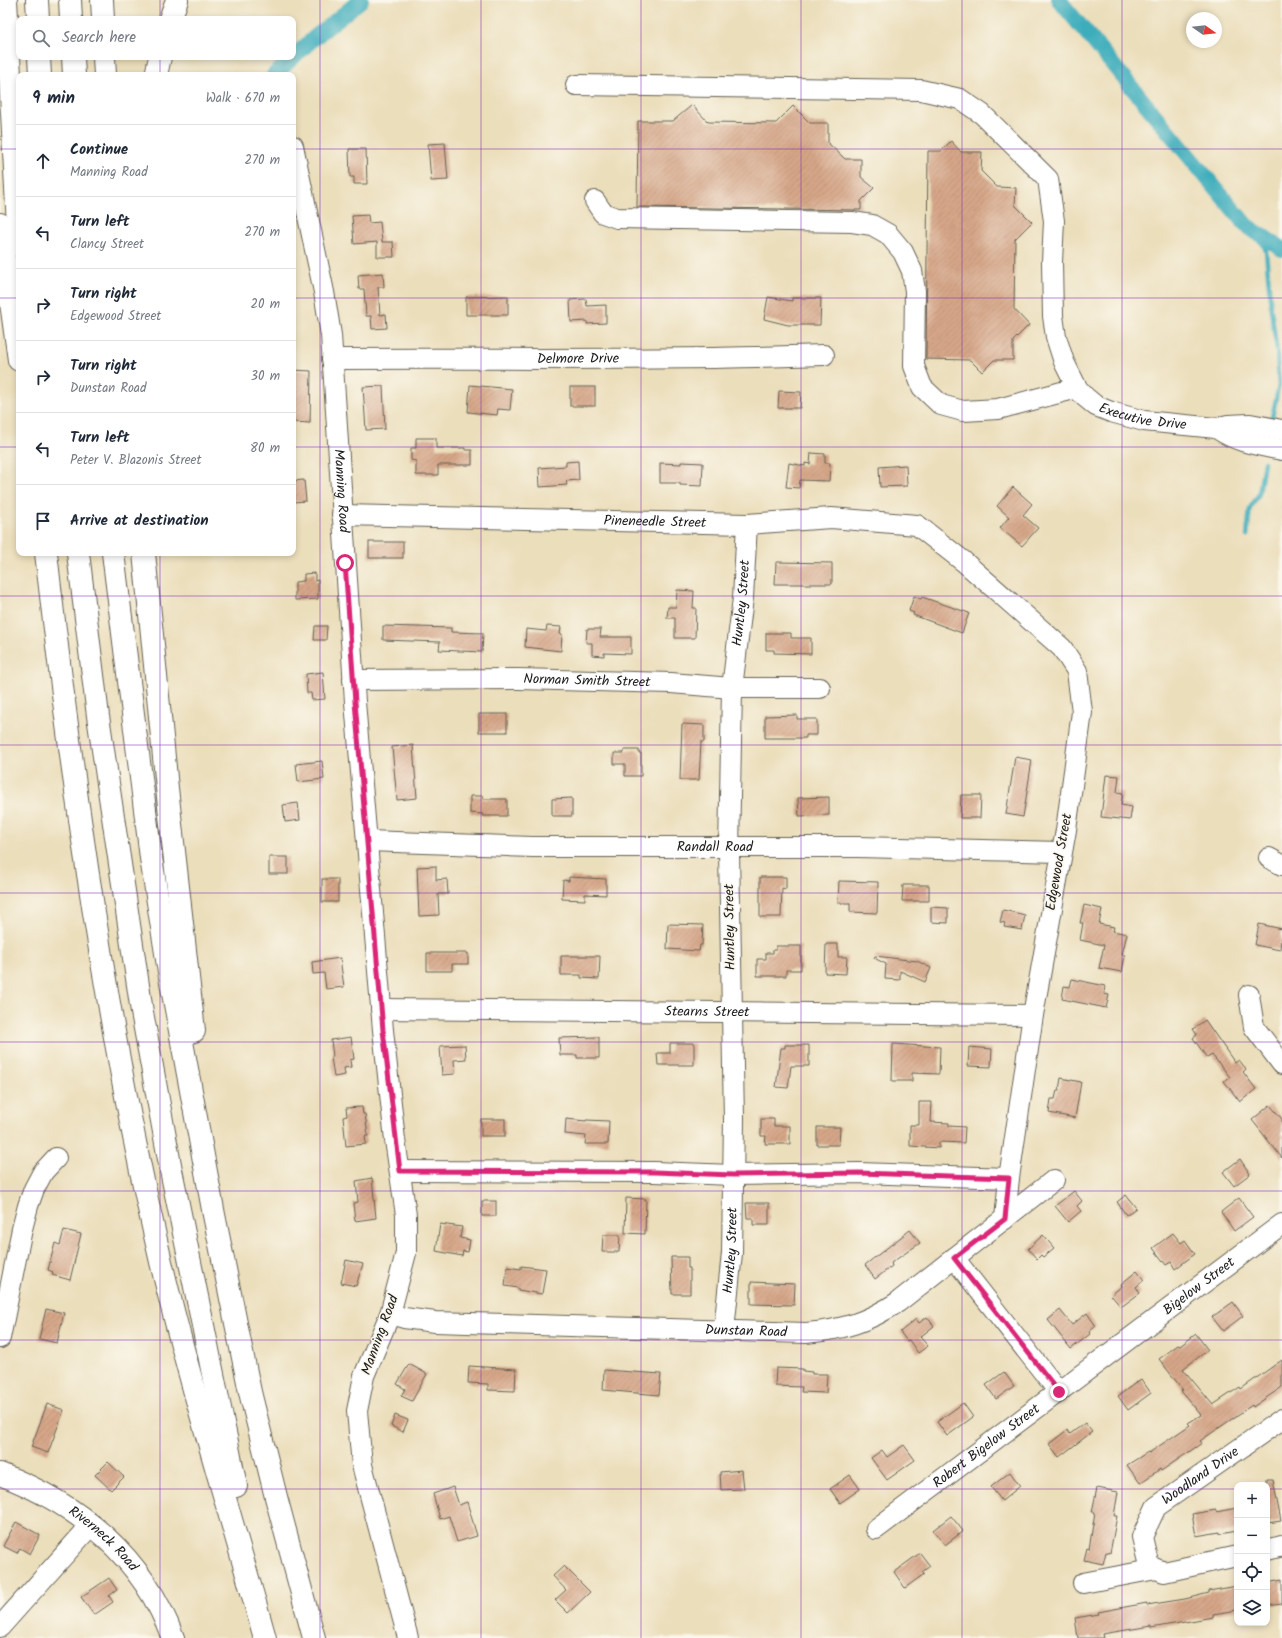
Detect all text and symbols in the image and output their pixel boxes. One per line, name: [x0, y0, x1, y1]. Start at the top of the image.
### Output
north arrow: [1186, 12, 1222, 48]
search box: [16, 16, 296, 60]
text: Search here: [62, 26, 136, 50]
icon: search: [30, 27, 52, 49]
text: 9 min: [32, 85, 75, 112]
text: Walk · 670 m: [206, 88, 280, 109]
text: Continue: [70, 138, 128, 162]
icon: ahead: [32, 150, 54, 172]
text: 270 m: [244, 150, 280, 171]
text: Manning Road: [70, 162, 148, 183]
text: Turn left: [70, 210, 130, 234]
icon: left: [32, 222, 54, 244]
text: 270 m: [244, 222, 280, 243]
text: Clancy Street: [70, 234, 144, 255]
text: Turn right: [70, 282, 137, 306]
icon: right: [32, 294, 54, 316]
text: 20 m: [250, 294, 280, 315]
text: Edgewood Street: [70, 306, 161, 327]
street label: Delmore Drive: [537, 348, 620, 370]
text: Turn right: [70, 354, 137, 378]
icon: right: [32, 366, 54, 388]
text: 30 m: [251, 366, 280, 387]
text: Dunstan Road: [70, 378, 146, 399]
street label: Executive Drive: [1095, 397, 1188, 436]
text: Turn left: [70, 426, 130, 450]
icon: left: [32, 438, 54, 460]
text: 80 m: [250, 438, 280, 459]
street label: Manning Road: [327, 448, 355, 534]
text: Peter V. Blazonis Street: [70, 450, 201, 471]
text: Arrive at destination: [70, 509, 209, 533]
icon: arrive: [32, 510, 54, 532]
street label: Pineneedle Street: [603, 510, 707, 534]
route start: [336, 554, 354, 572]
street label: Huntley Street: [726, 559, 756, 647]
street label: Norman Smith Street: [523, 668, 651, 693]
street label: Edgewood Street: [1040, 811, 1078, 912]
street label: Randall Road: [677, 836, 754, 858]
street label: Huntley Street: [718, 883, 742, 970]
street label: Stearns Street: [664, 1001, 750, 1023]
street label: Huntley Street: [717, 1206, 744, 1295]
street label: Bigelow Street: [1158, 1251, 1240, 1321]
street label: Manning Road: [355, 1291, 405, 1378]
street label: Dunstan Road: [705, 1319, 789, 1343]
route end: [1050, 1383, 1068, 1401]
street label: Robert Bigelow Street: [928, 1398, 1045, 1494]
street label: Woodland Drive: [1157, 1441, 1244, 1511]
map controls: [1234, 1482, 1270, 1626]
button: +: [1234, 1482, 1270, 1518]
street label: Riverneck Road: [64, 1501, 144, 1577]
button: −: [1234, 1518, 1270, 1554]
button: locate: [1234, 1554, 1270, 1590]
button: layers: [1234, 1590, 1270, 1626]

